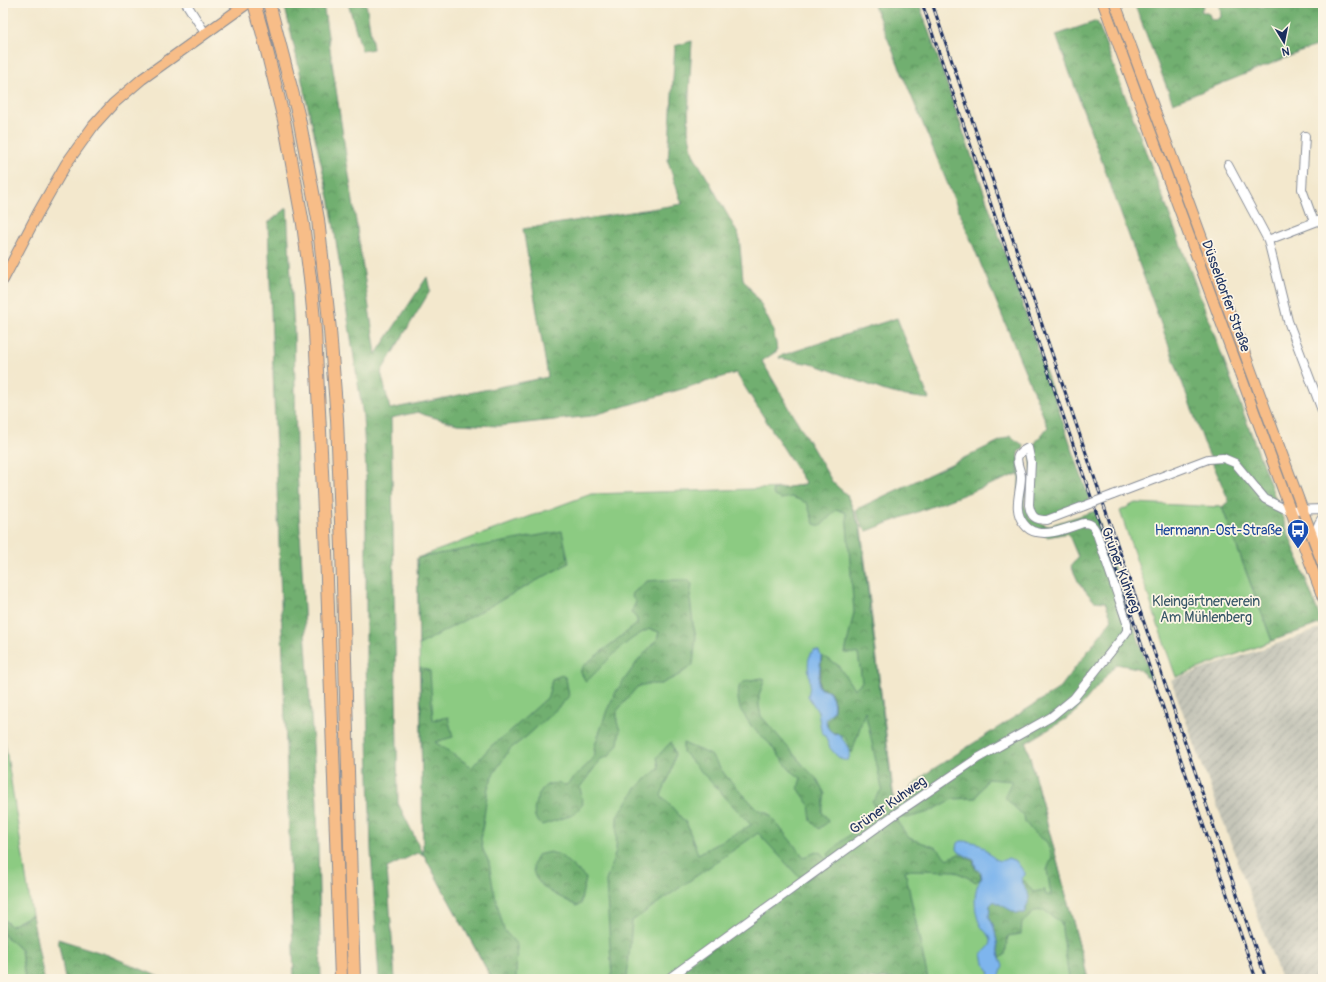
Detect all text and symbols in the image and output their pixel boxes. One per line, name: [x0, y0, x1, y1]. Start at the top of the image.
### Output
north arrow: [1264, 22, 1304, 62]
text: N: [1280, 44, 1290, 59]
street label: Düsseldorfer Straße: [1198, 238, 1254, 354]
bus stop icon: Hermann-Ost-Straße: [1285, 517, 1311, 550]
place label: Hermann-Ost-Straße: [1155, 522, 1282, 539]
street label: Grüner Kuhweg: [1098, 525, 1144, 615]
park label: Kleingärtnerverein Am Mühlenberg: [1152, 593, 1260, 626]
street label: Grüner Kuhweg: [846, 772, 930, 838]

